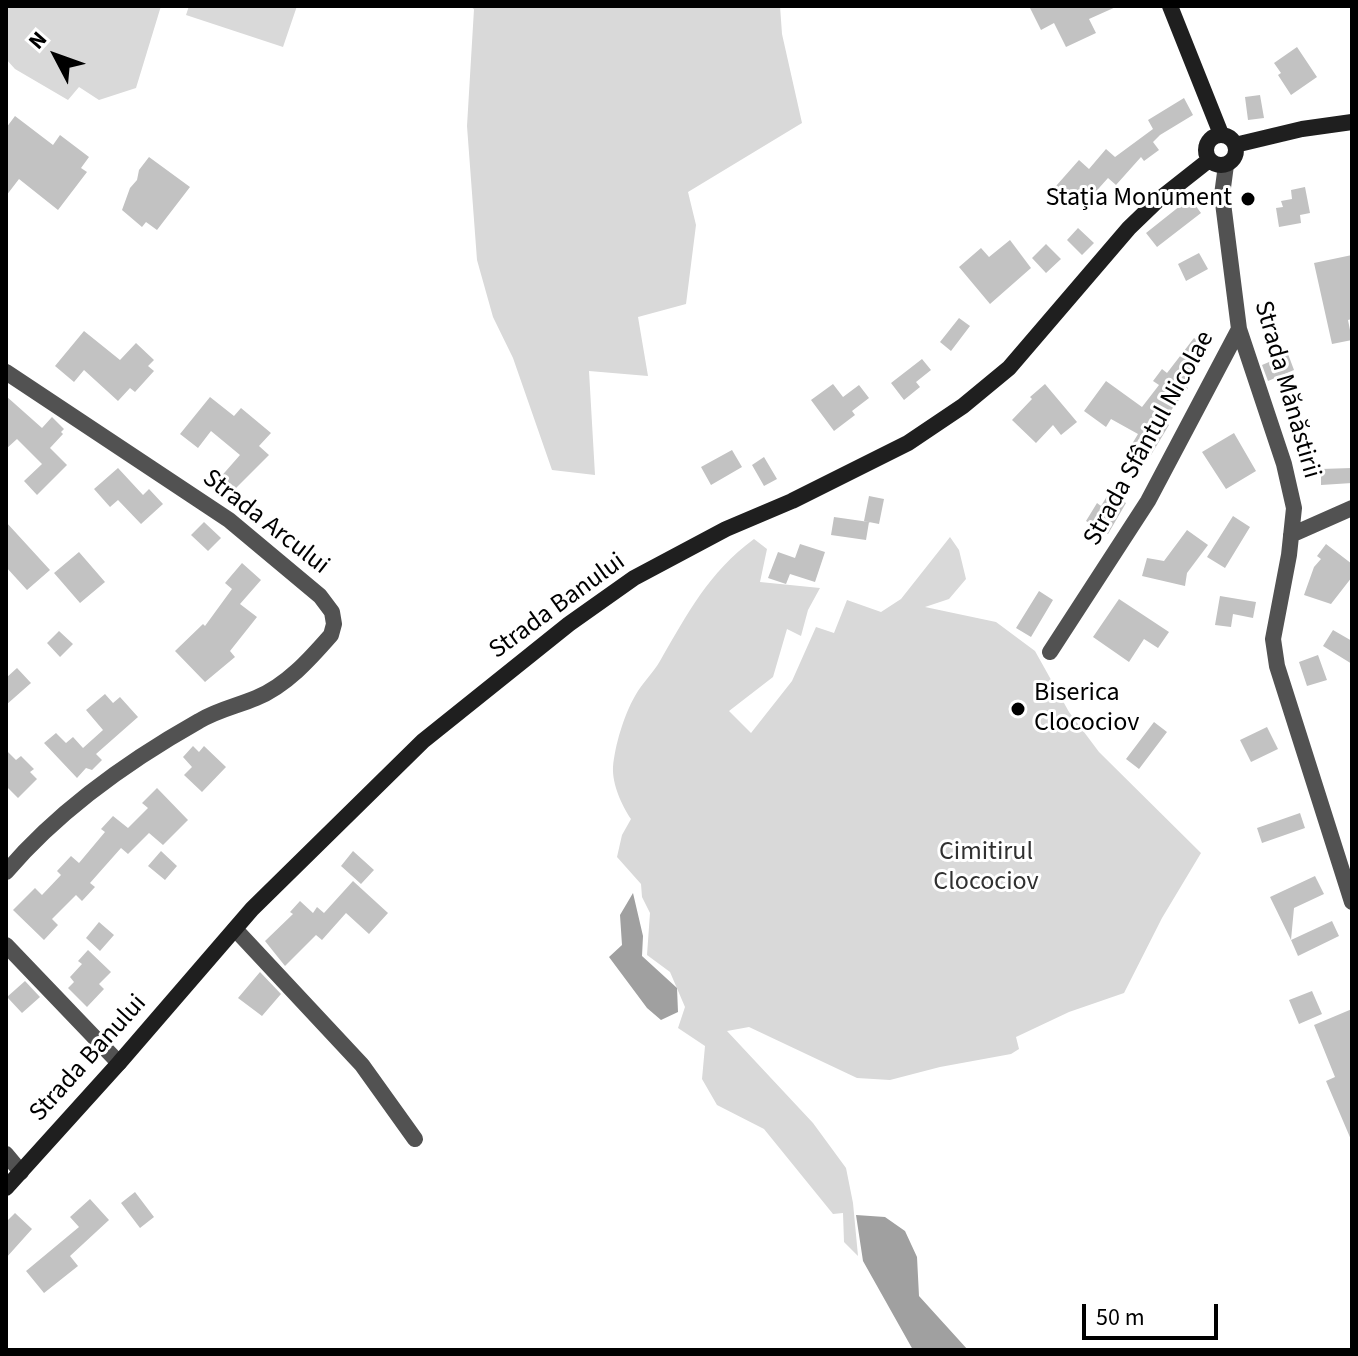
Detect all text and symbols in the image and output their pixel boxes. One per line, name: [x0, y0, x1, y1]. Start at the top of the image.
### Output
north arrow: [16, 16, 96, 96]
text: N: [21, 24, 55, 56]
place label: Stația Monument: [1045, 183, 1232, 215]
marker: Stația Monument: [1239, 190, 1257, 208]
street label: Strada Mănăstirii: [1246, 298, 1326, 482]
street label: Strada Sfântul Nicolae: [1078, 326, 1222, 552]
street label: Strada Arcului: [195, 464, 335, 582]
street label: Strada Banului: [484, 547, 632, 667]
place label: Biserica Clocociov: [1034, 678, 1139, 740]
marker: Biserica Clocociov: [1009, 700, 1027, 718]
park label: Cimitirul Clocociov: [933, 837, 1039, 898]
street label: Strada Banului: [24, 989, 154, 1129]
scale bar: [1086, 1288, 1222, 1338]
text: 50 m: [1096, 1300, 1145, 1335]

